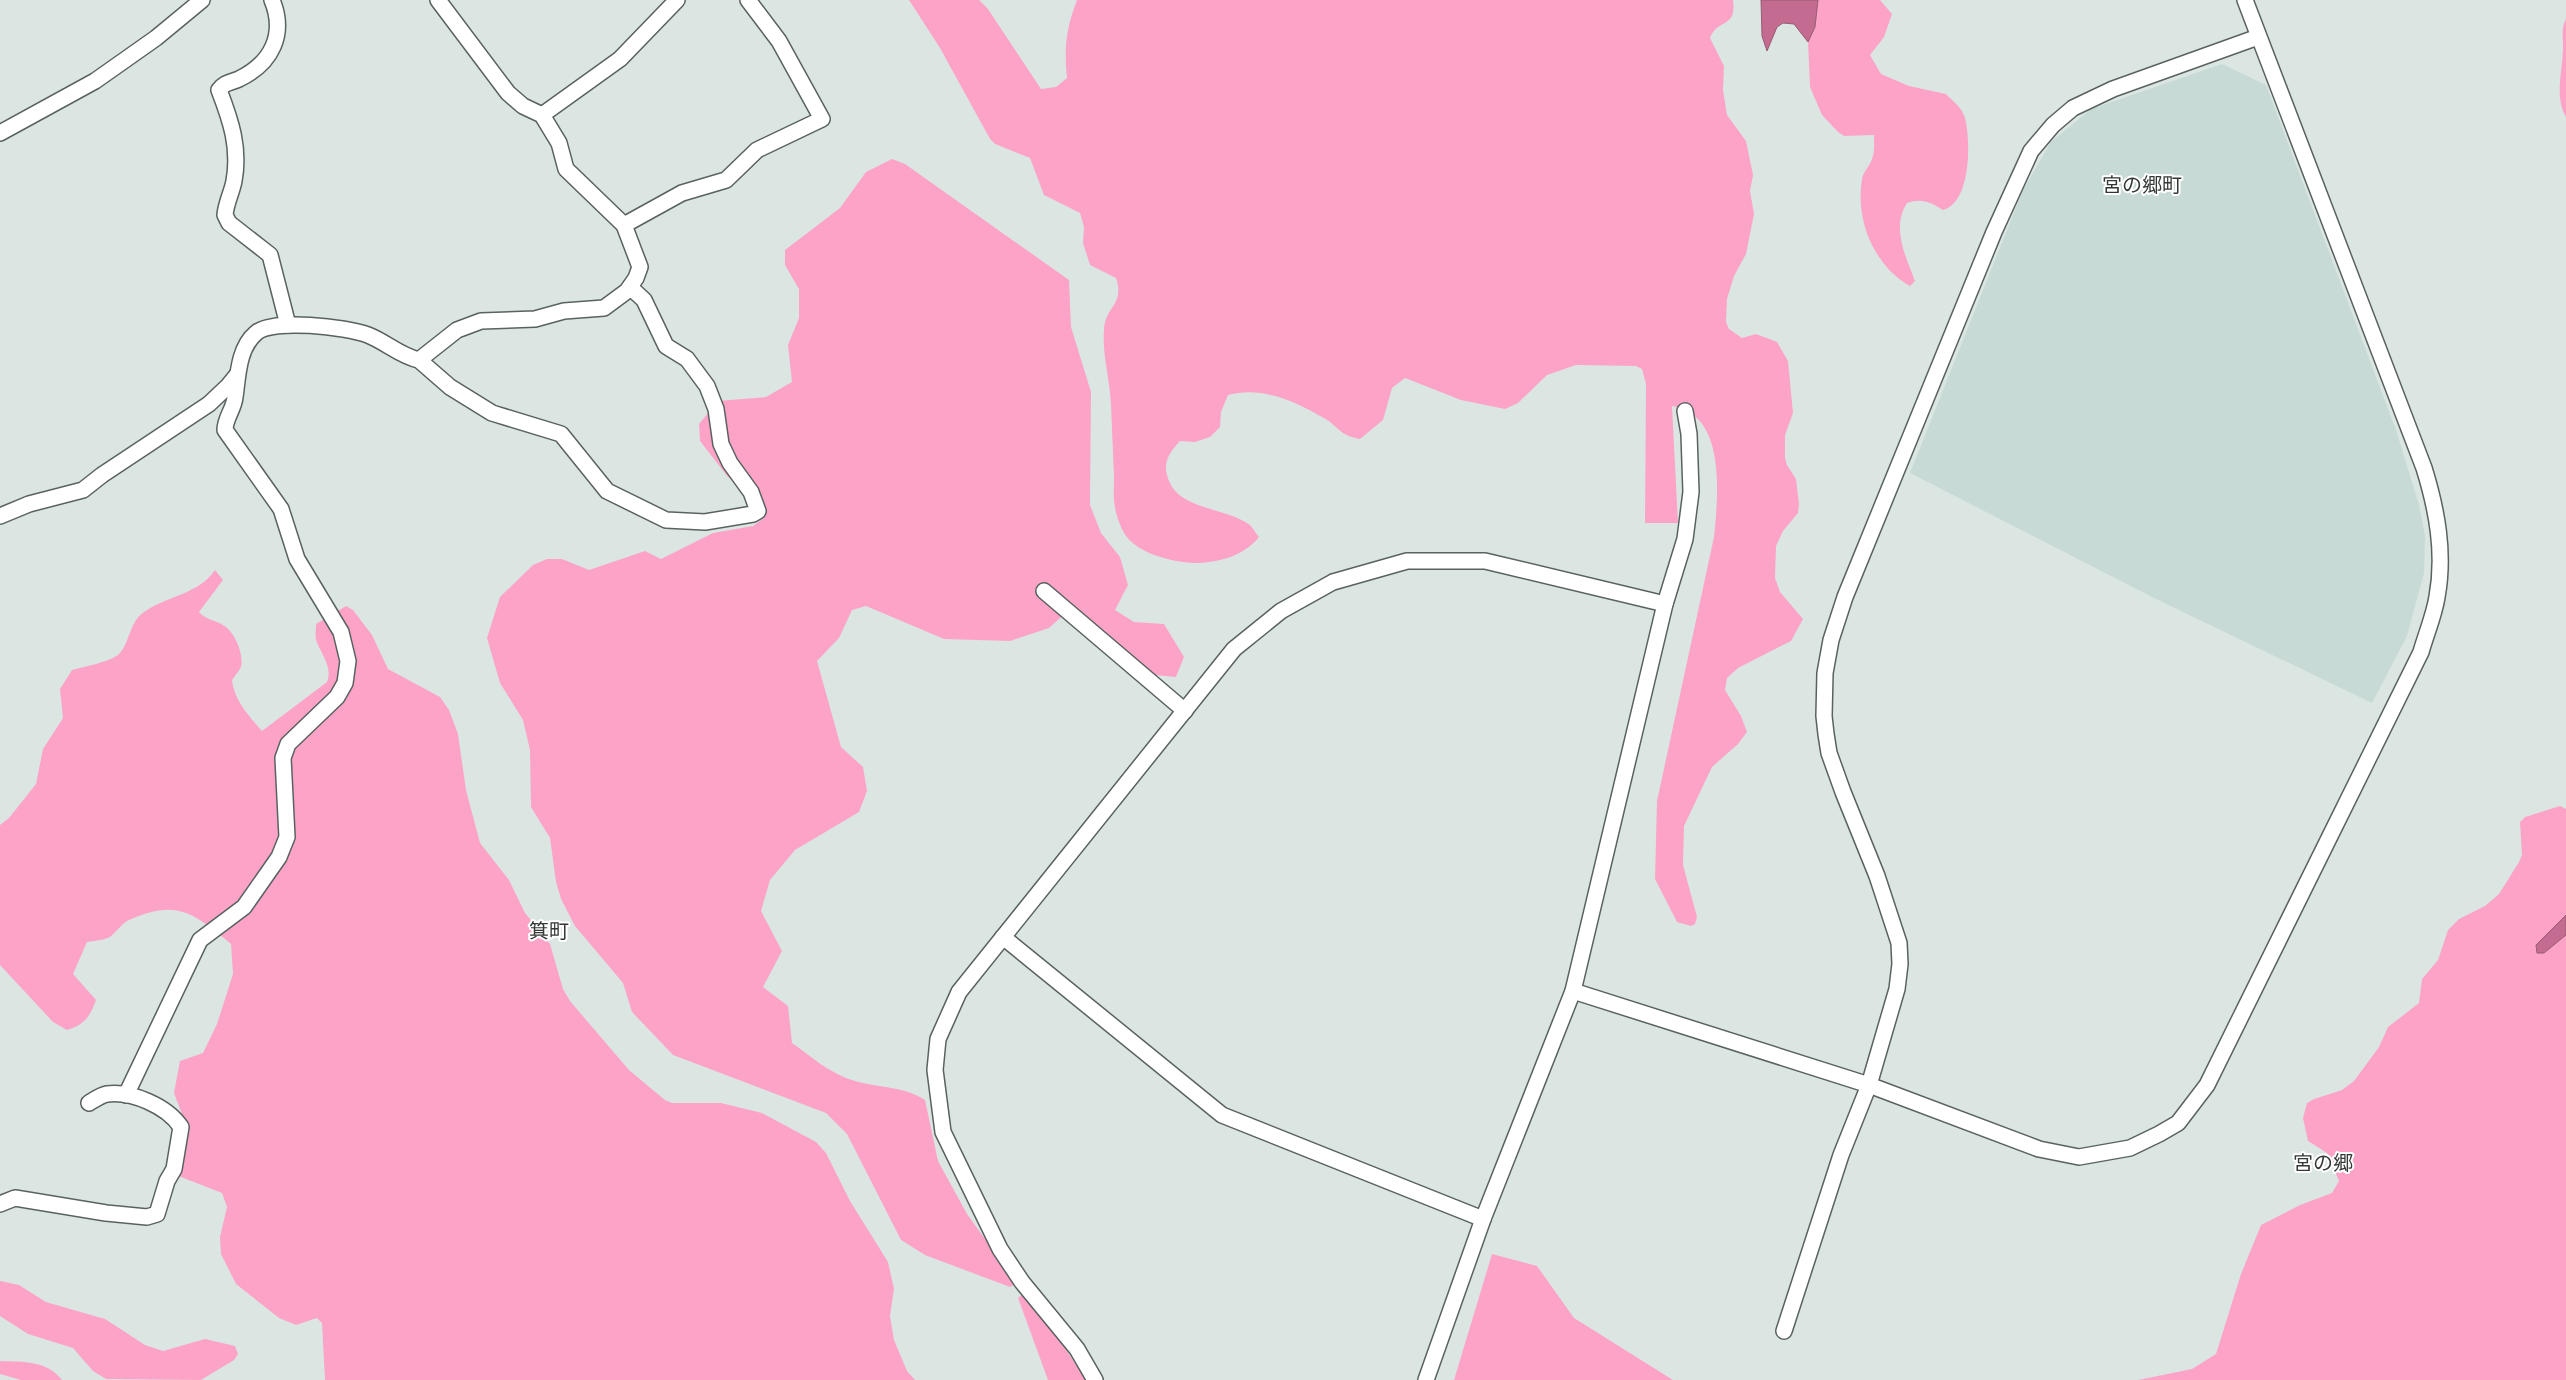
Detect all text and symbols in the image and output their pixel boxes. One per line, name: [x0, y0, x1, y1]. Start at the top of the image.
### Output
district label: 宮の郷町: [2102, 172, 2182, 198]
district label: 箕町: [529, 918, 569, 944]
district label: 宮の郷: [2293, 1150, 2353, 1176]

